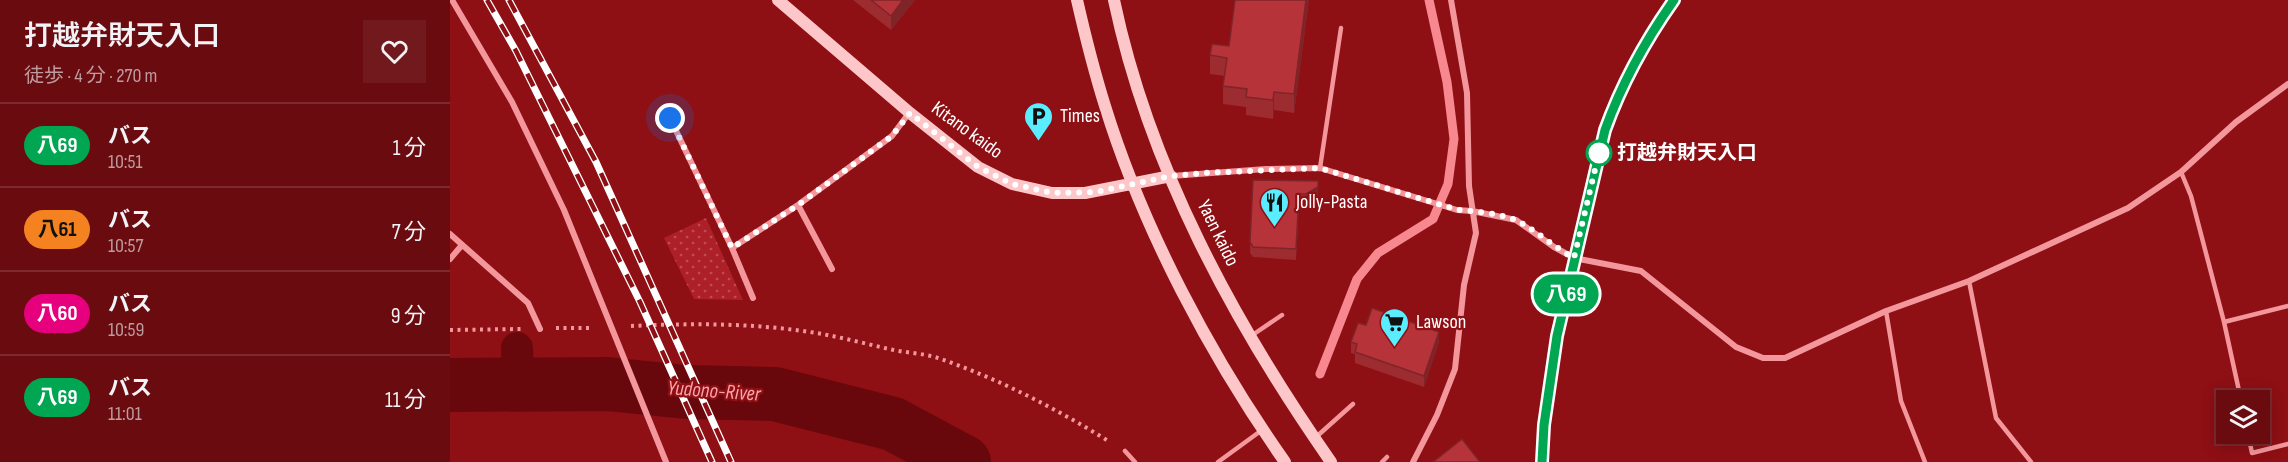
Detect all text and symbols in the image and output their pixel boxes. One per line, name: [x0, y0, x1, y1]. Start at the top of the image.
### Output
text: 打越弁財天入口: [24, 20, 220, 53]
button: heart: [363, 20, 426, 83]
text: 徒歩 · 4 分 · 270 m: [24, 64, 157, 88]
street label: Kitano kaido: [927, 96, 1007, 164]
parking icon: Times: [1023, 100, 1055, 142]
your location: [655, 103, 685, 133]
place label: Times: [1060, 104, 1100, 128]
text: バス: [108, 123, 152, 150]
text: 八69: [37, 133, 77, 158]
text: 1 分: [393, 135, 426, 162]
marker: 打越弁財天入口: [1586, 140, 1612, 166]
place label: 打越弁財天入口: [1617, 141, 1757, 165]
text: 10:51: [108, 150, 142, 174]
restaurant icon: Jolly-Pasta: [1259, 186, 1291, 228]
place label: Jolly-Pasta: [1295, 190, 1367, 214]
street label: Yaen kaido: [1192, 196, 1244, 270]
text: バス: [108, 207, 152, 234]
text: 八61: [37, 217, 77, 242]
text: 7 分: [392, 219, 426, 246]
text: 10:57: [108, 234, 143, 258]
line badge: 八69: [1532, 274, 1600, 314]
text: 八69: [1546, 282, 1586, 307]
text: バス: [108, 291, 152, 318]
text: 八60: [37, 301, 77, 326]
text: 9 分: [391, 303, 426, 330]
supermarket icon: Lawson: [1379, 306, 1411, 348]
place label: Lawson: [1416, 310, 1466, 334]
text: 10:59: [108, 318, 144, 342]
text: バス: [108, 375, 152, 402]
water label: Yudono-River: [667, 375, 763, 407]
text: 八69: [37, 385, 77, 410]
text: 11 分: [385, 387, 426, 414]
map controls: [2216, 390, 2270, 444]
button: layers: [2216, 390, 2270, 444]
text: 11:01: [108, 402, 142, 426]

